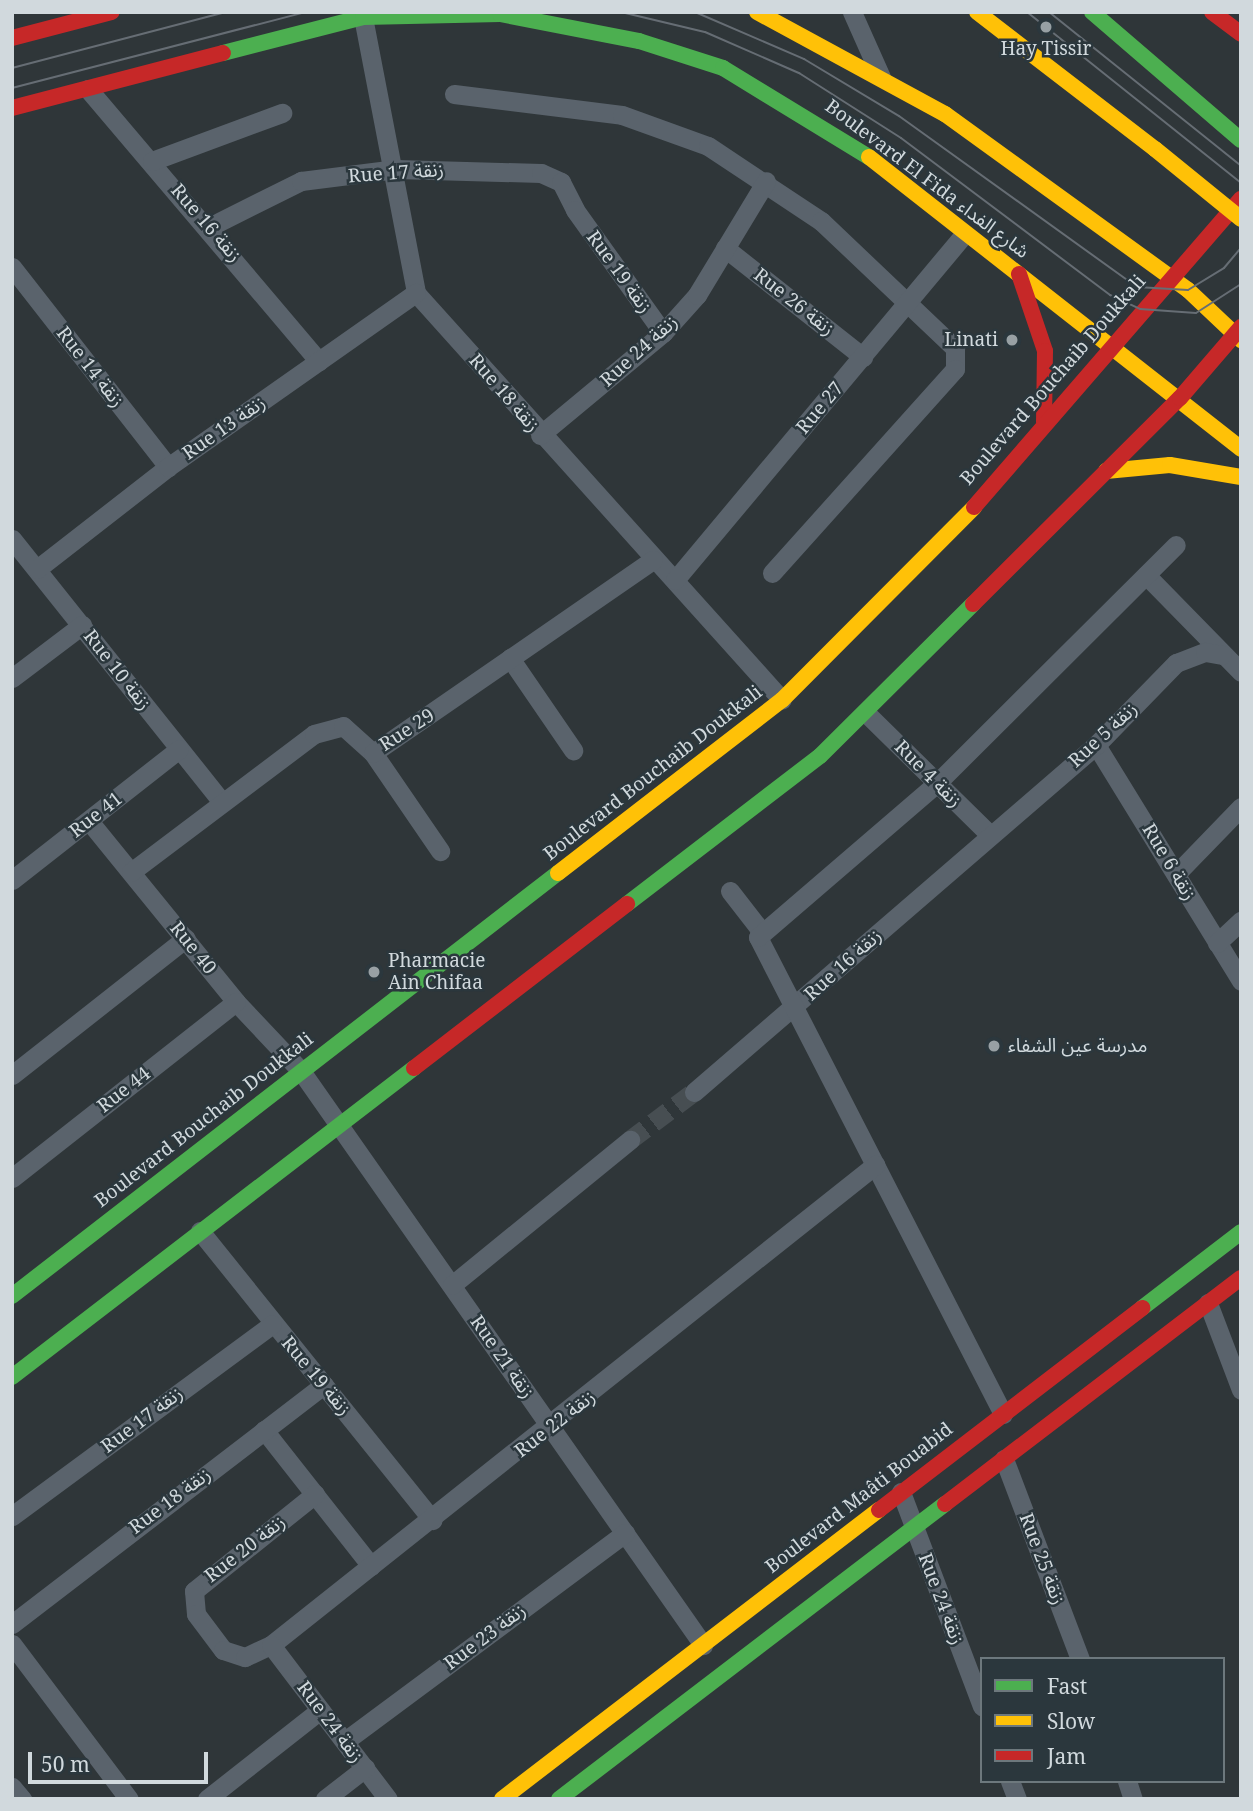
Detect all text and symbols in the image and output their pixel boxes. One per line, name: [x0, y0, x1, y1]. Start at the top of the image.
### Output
marker: Hay Tissir: [1038, 19, 1054, 35]
place label: Hay Tissir: [1001, 38, 1091, 60]
street label: Boulevard El Fida شارع الفداء: [821, 95, 1033, 263]
street label: Rue 17 زنقة: [347, 158, 445, 188]
street label: Rue 16 زنقة: [166, 179, 246, 267]
street label: Rue 19 زنقة: [582, 226, 656, 318]
street label: Rue 26 زنقة: [749, 263, 839, 341]
street label: Boulevard Bouchaib Doukkali: [956, 270, 1150, 490]
street label: Rue 24 زنقة: [596, 310, 682, 392]
street label: Rue 14 زنقة: [51, 322, 129, 412]
place label: Linati: [944, 329, 998, 351]
marker: Linati: [1004, 332, 1020, 348]
street label: Rue 18 زنقة: [464, 349, 544, 437]
street label: Rue 27: [792, 377, 848, 439]
street label: Rue 13 زنقة: [178, 391, 270, 465]
street label: Rue 10 زنقة: [78, 625, 156, 715]
street label: Boulevard Bouchaib Doukkali: [539, 681, 767, 865]
street label: Rue 5 زنقة: [1064, 698, 1142, 772]
street label: Rue 29: [375, 704, 439, 756]
street label: Rue 4 زنقة: [890, 736, 966, 812]
street label: Rue 41: [65, 787, 127, 843]
street label: Rue 6 زنقة: [1137, 820, 1201, 904]
street label: Rue 40: [165, 917, 221, 979]
street label: Rue 16 زنقة: [800, 924, 886, 1006]
place label: Pharmacie Ain Chifaa: [388, 950, 485, 994]
marker: Pharmacie Ain Chifaa: [366, 964, 382, 980]
street label: Boulevard Bouchaib Doukkali: [90, 1028, 318, 1212]
place label: مدرسة عين الشفاء: [1008, 1035, 1147, 1057]
marker: مدرسة عين الشفاء: [986, 1038, 1002, 1054]
street label: Rue 44: [93, 1062, 155, 1118]
street label: Rue 21 زنقة: [465, 1311, 539, 1403]
street label: Rue 19 زنقة: [276, 1332, 356, 1420]
street label: Rue 17 زنقة: [97, 1382, 187, 1458]
street label: Rue 22 زنقة: [510, 1385, 600, 1463]
street label: Boulevard Maâti Bouabid: [761, 1418, 957, 1578]
street label: Rue 18 زنقة: [125, 1463, 215, 1539]
street label: Rue 20 زنقة: [200, 1510, 290, 1588]
street label: Rue 25 زنقة: [1014, 1510, 1070, 1608]
street label: Rue 24 زنقة: [913, 1550, 969, 1648]
street label: Rue 23 زنقة: [440, 1599, 530, 1675]
legend: [980, 1657, 1225, 1783]
text: Fast: [1047, 1672, 1087, 1700]
street label: Rue 24 زنقة: [292, 1677, 368, 1767]
text: Slow: [1047, 1707, 1095, 1735]
scale bar: [32, 1738, 212, 1782]
text: Jam: [1047, 1742, 1086, 1770]
text: 50 m: [41, 1750, 90, 1778]

